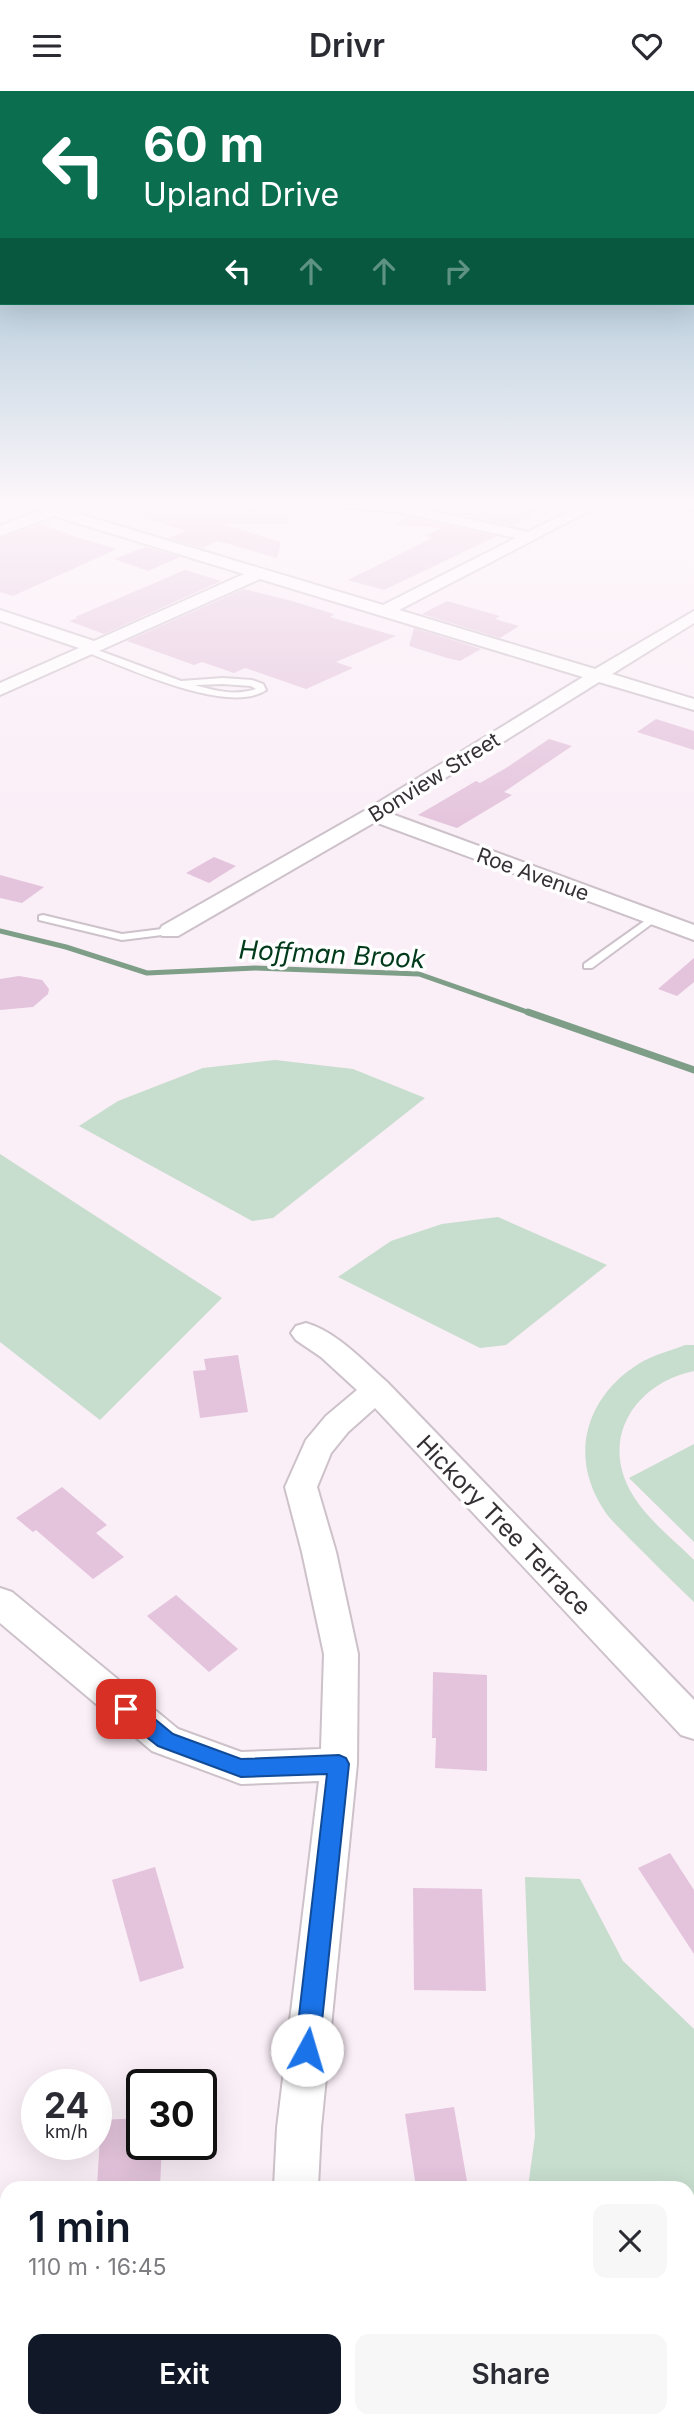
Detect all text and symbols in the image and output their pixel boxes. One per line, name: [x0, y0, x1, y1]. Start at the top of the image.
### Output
text: Drivr: [309, 26, 385, 65]
icon: menu: [28, 27, 66, 65]
icon: heart: [628, 27, 666, 65]
text: 60 m: [143, 115, 264, 174]
icon: left: [28, 119, 119, 210]
text: Upland Drive: [143, 175, 339, 214]
icon: left: [219, 252, 257, 290]
icon: ahead: [292, 252, 330, 290]
icon: ahead: [365, 252, 403, 290]
icon: right: [438, 252, 476, 290]
street label: Bonview Street: [364, 727, 504, 827]
street label: Roe Avenue: [473, 842, 593, 906]
water label: Hoffman Brook: [238, 934, 427, 974]
street label: Hickory Tree Terrace: [411, 1429, 597, 1621]
pin: [96, 1679, 156, 1739]
icon: arrive: [107, 1690, 145, 1728]
position arrow: [270, 2013, 344, 2087]
speed limit sign: 30: [126, 2069, 217, 2160]
text: 24: [44, 2084, 89, 2126]
text: km/h: [45, 2121, 88, 2142]
text: 1 min: [28, 2201, 131, 2252]
button: close: [593, 2204, 667, 2278]
text: 110 m · 16:45: [28, 2253, 166, 2281]
button: Exit: [28, 2334, 341, 2414]
button: Share: [355, 2334, 667, 2414]

